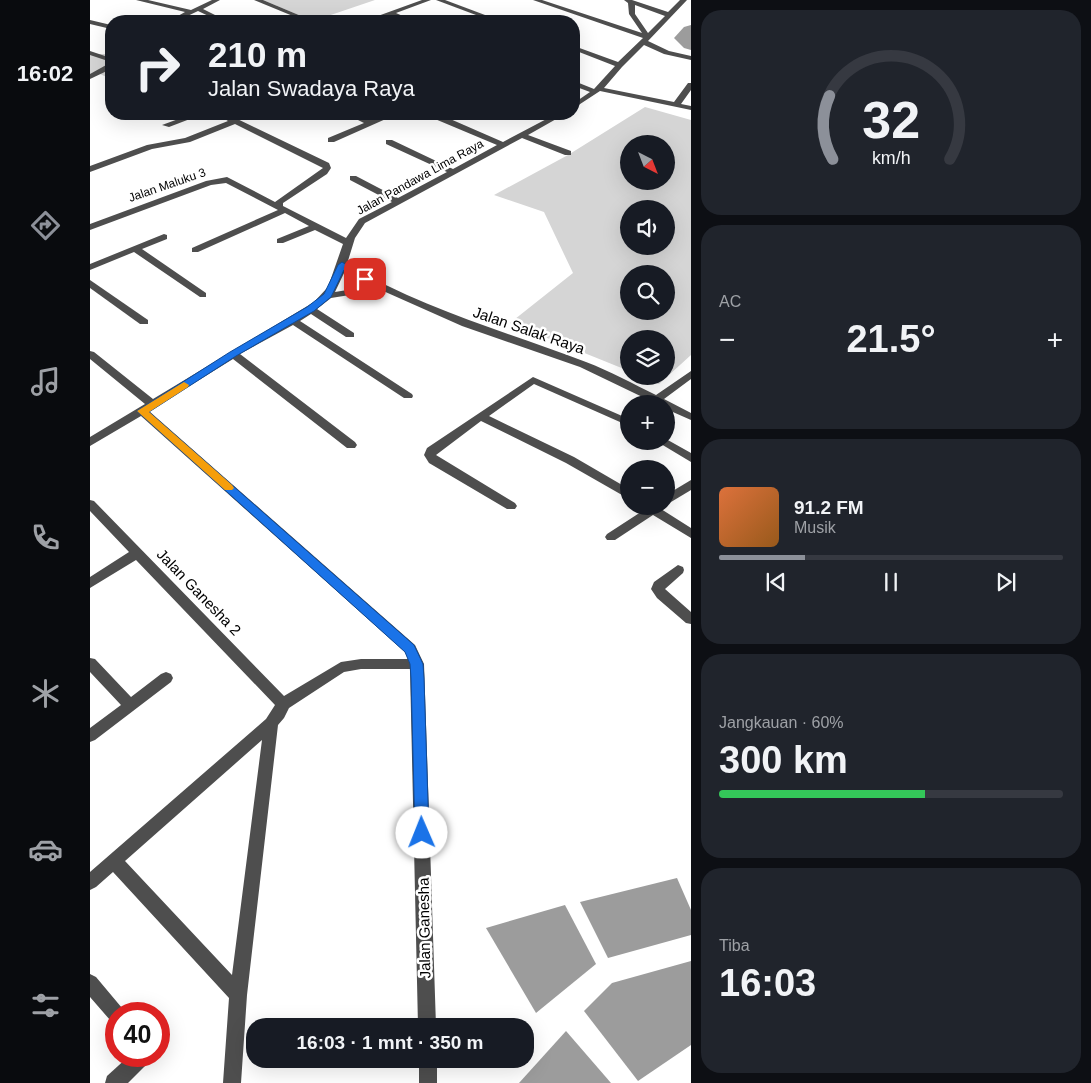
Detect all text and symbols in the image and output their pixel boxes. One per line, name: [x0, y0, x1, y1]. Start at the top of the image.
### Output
icon: right: [125, 35, 190, 100]
text: 210 m: [208, 35, 307, 74]
text: 16:02: [17, 61, 73, 86]
text: Jalan Swadaya Raya: [208, 76, 415, 101]
text: 32: [862, 91, 920, 149]
north arrow: [620, 135, 675, 190]
map controls: [620, 135, 675, 515]
street label: Jalan Pandawa Lima Raya: [354, 136, 486, 218]
text: km/h: [872, 148, 910, 168]
street label: Jalan Maluku 3: [127, 165, 208, 205]
button: sound: [620, 200, 675, 255]
icon: directions: [28, 208, 63, 243]
pin: [344, 258, 386, 300]
icon: arrive: [351, 265, 379, 293]
button: search: [620, 265, 675, 320]
text: AC: [719, 293, 741, 310]
street label: Jalan Salak Raya: [471, 303, 588, 357]
text: 21.5°: [846, 318, 936, 360]
text: −: [719, 324, 735, 355]
text: +: [1047, 324, 1063, 355]
button: layers: [620, 330, 675, 385]
icon: music: [28, 364, 63, 399]
button: +: [620, 395, 675, 450]
button: −: [620, 460, 675, 515]
text: 91.2 FM: [794, 497, 864, 518]
text: Musik: [794, 519, 836, 536]
icon: phone: [28, 520, 63, 555]
street label: Jalan Ganesha 2: [153, 545, 245, 639]
icon: previous: [762, 568, 790, 596]
icon: pause: [877, 568, 905, 596]
icon: next: [992, 568, 1020, 596]
icon: climate: [28, 676, 63, 711]
text: Jangkauan · 60%: [719, 714, 844, 731]
text: 300 km: [719, 739, 848, 781]
position arrow: [395, 806, 447, 858]
icon: car: [28, 832, 63, 867]
street label: Jalan Ganesha: [415, 877, 433, 979]
text: Tiba: [719, 937, 750, 954]
text: 16:03: [719, 962, 816, 1004]
icon: filters: [28, 988, 63, 1023]
speed limit sign: 40: [105, 1002, 170, 1067]
text: 16:03 · 1 mnt · 350 m: [297, 1032, 483, 1053]

